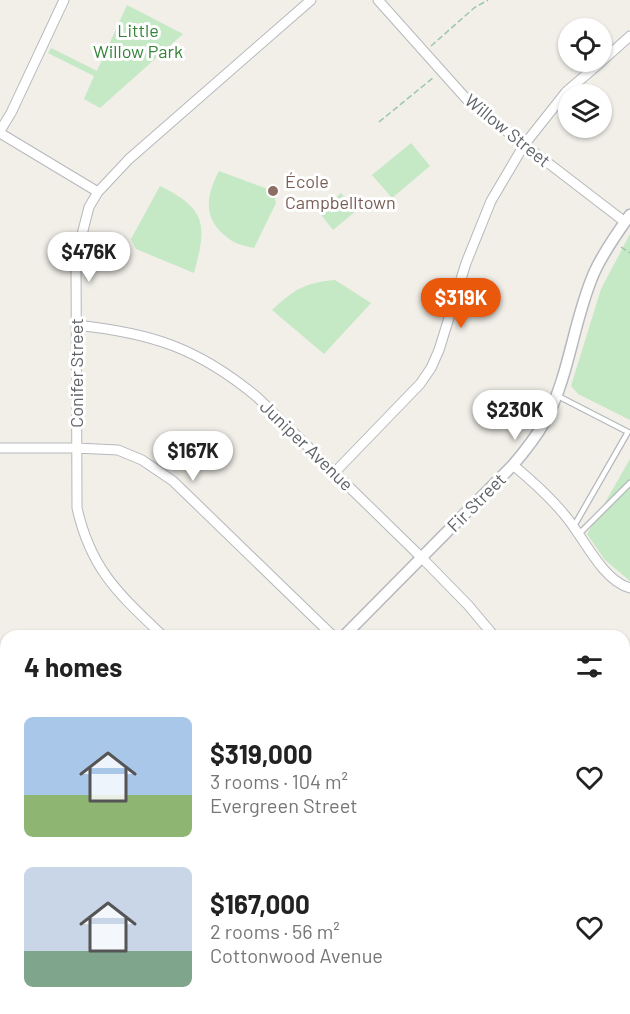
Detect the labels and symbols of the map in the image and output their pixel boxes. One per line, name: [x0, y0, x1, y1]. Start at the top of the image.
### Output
park label: Little Willow Park: [93, 19, 183, 62]
street label: Willow Street: [461, 89, 555, 171]
place label: École Campbelltown: [285, 170, 396, 213]
marker: École Campbelltown: [266, 184, 280, 198]
pin: $476K: [47, 232, 131, 283]
pin: $319K: [419, 278, 503, 329]
street label: Conifer Street: [65, 318, 87, 428]
pin: $230K: [473, 390, 557, 441]
street label: Juniper Avenue: [256, 395, 358, 495]
pin: $167K: [151, 431, 235, 482]
street label: Fir Street: [442, 468, 510, 536]

